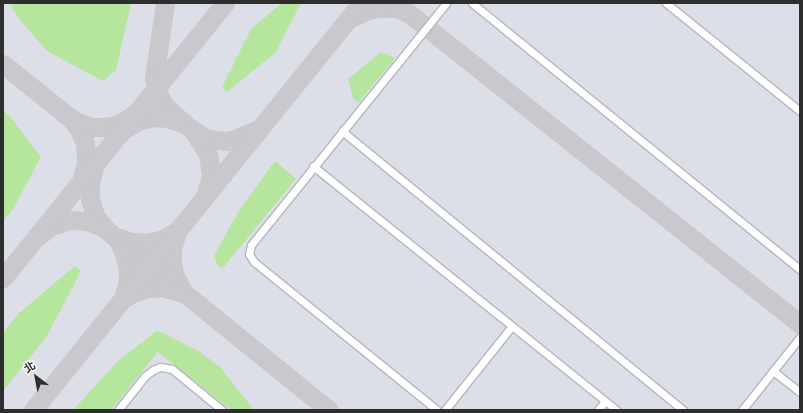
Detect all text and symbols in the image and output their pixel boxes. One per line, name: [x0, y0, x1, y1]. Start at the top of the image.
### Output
north arrow: [16, 357, 56, 397]
text: 北: [22, 359, 37, 375]

